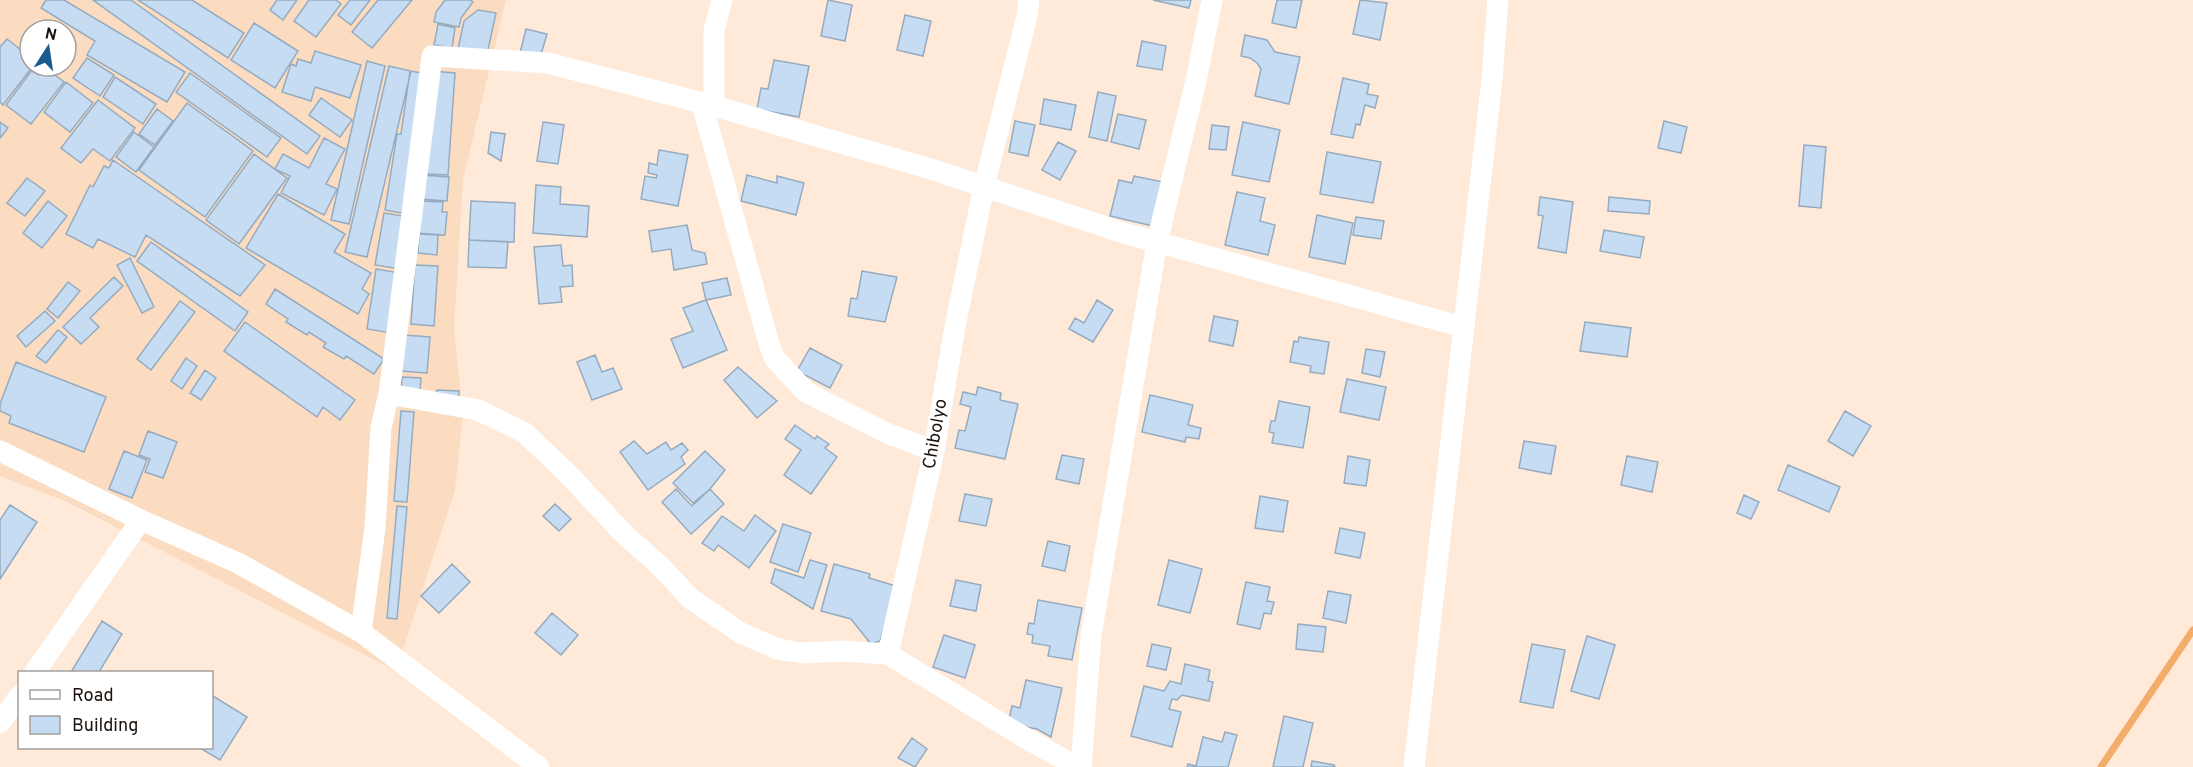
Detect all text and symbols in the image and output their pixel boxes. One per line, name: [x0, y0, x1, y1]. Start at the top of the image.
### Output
north arrow: [18, 18, 78, 78]
text: N: [43, 24, 58, 46]
street label: Chibolyo: [919, 397, 953, 471]
legend: [18, 671, 213, 749]
text: Road: [72, 685, 114, 708]
text: Building: [72, 715, 138, 738]

